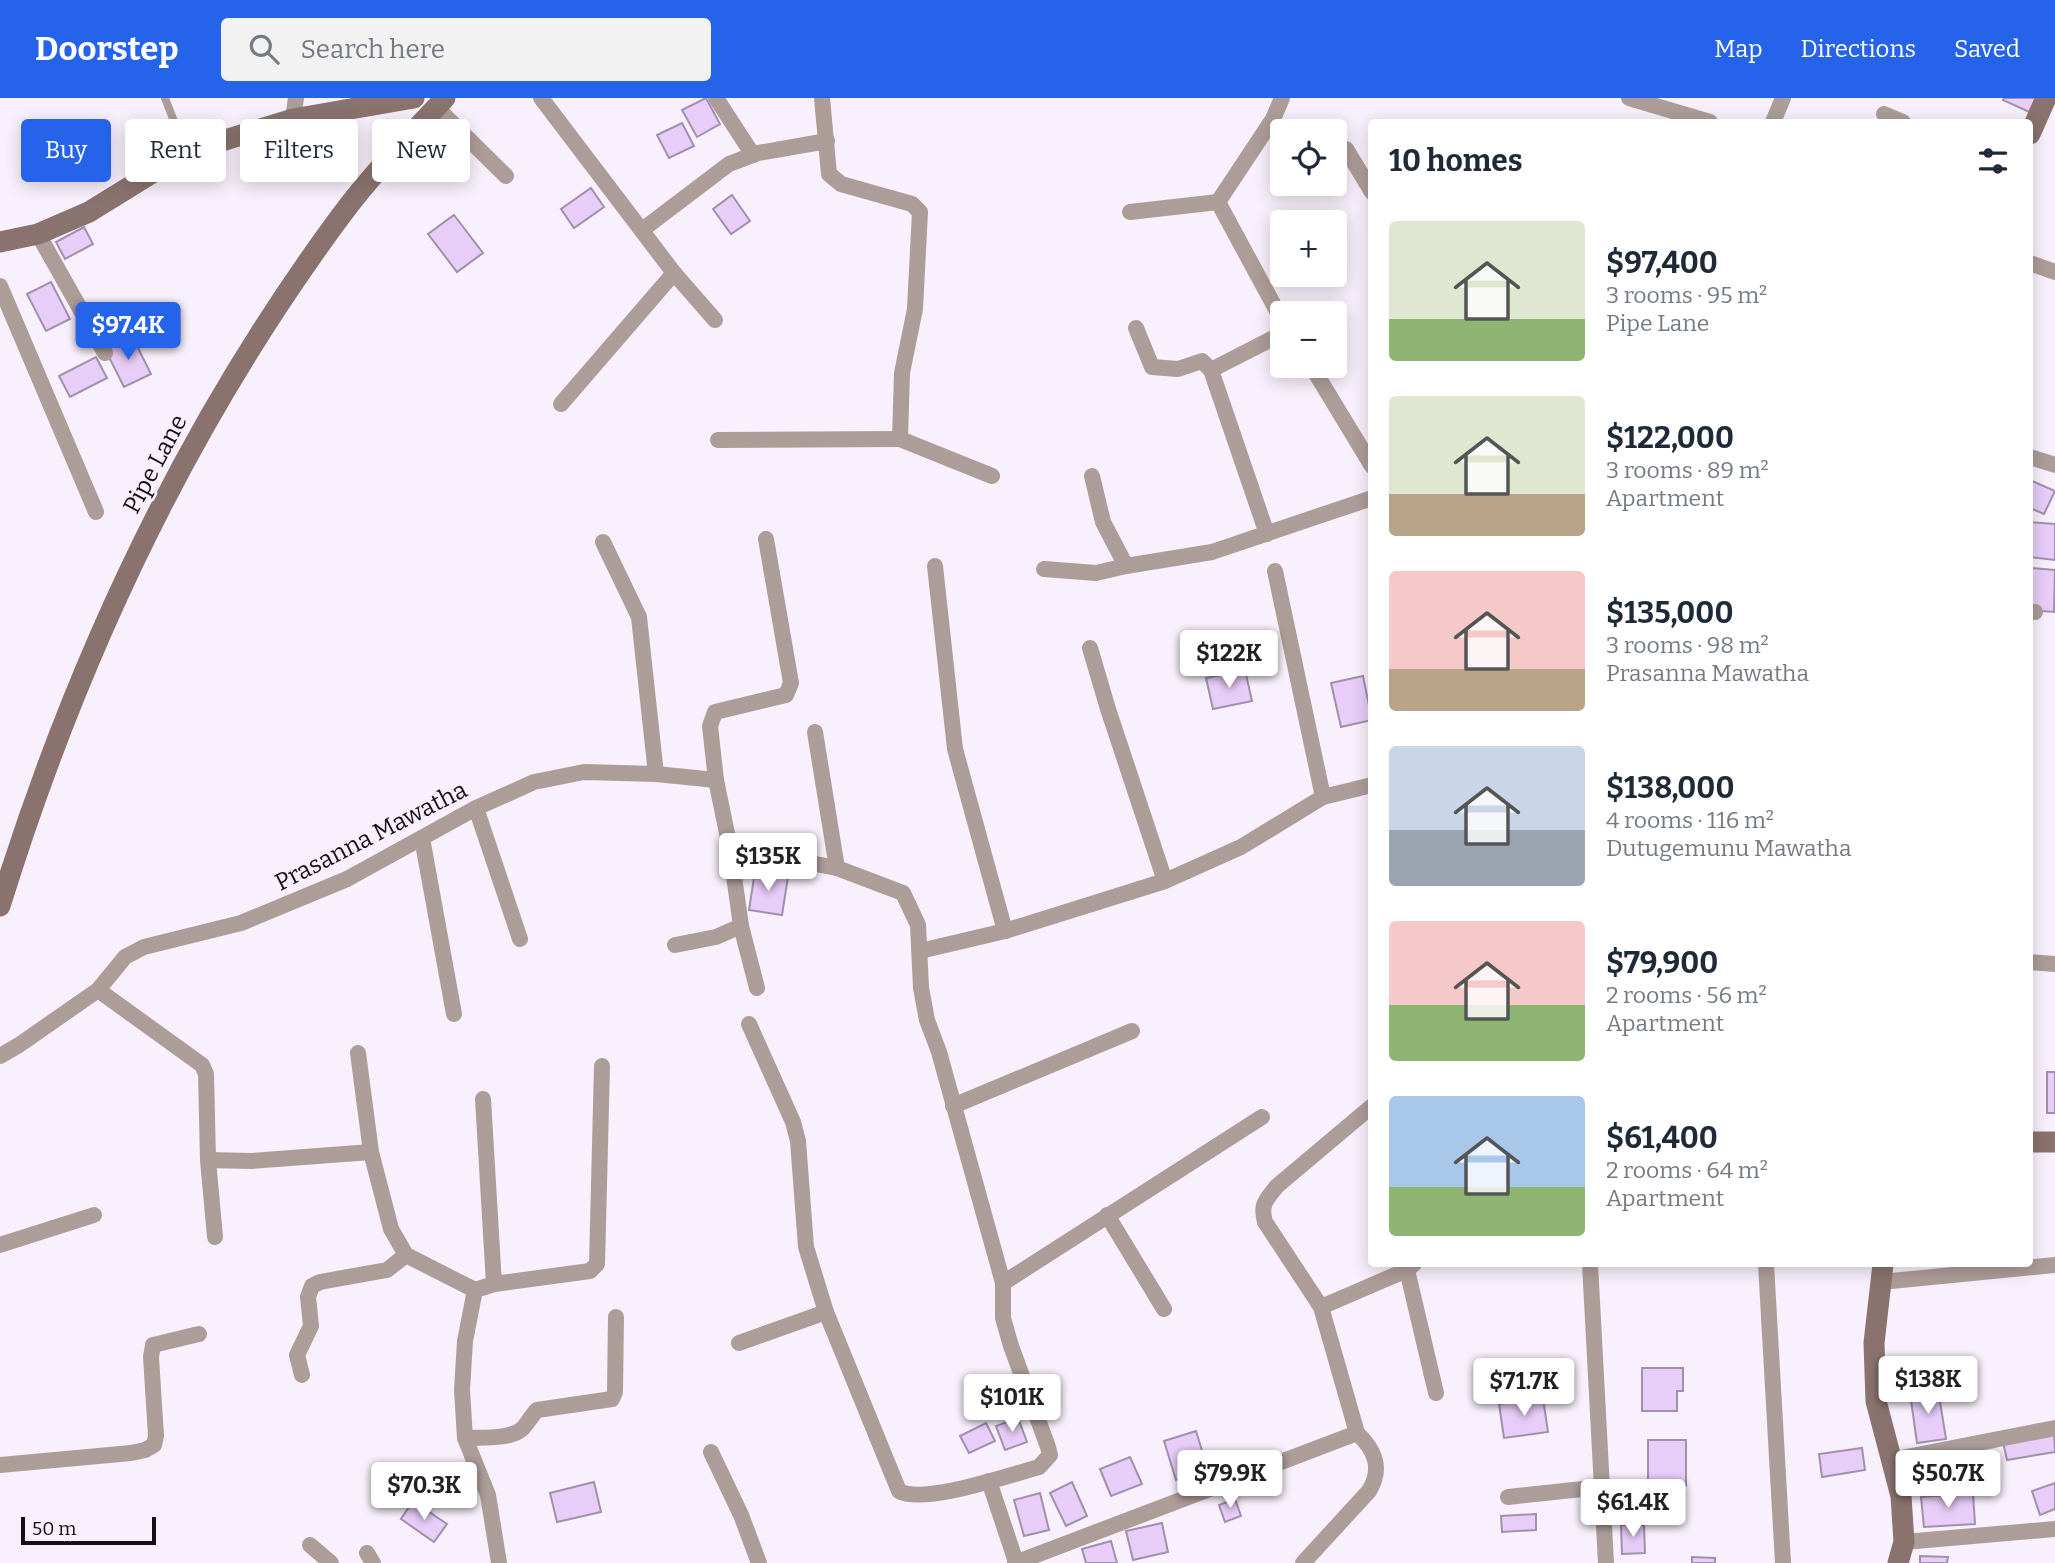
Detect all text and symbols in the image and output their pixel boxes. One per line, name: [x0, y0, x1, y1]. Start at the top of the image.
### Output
search box: [221, 18, 711, 81]
text: Doorstep: [35, 29, 179, 69]
icon: search: [245, 30, 283, 68]
text: Search here: [301, 34, 445, 65]
text: Map: [1714, 35, 1763, 63]
text: Directions: [1801, 35, 1916, 63]
text: Saved: [1954, 35, 2020, 63]
chip: Buy: [21, 119, 111, 182]
chip: Rent: [125, 119, 226, 182]
chip: Filters: [240, 119, 358, 182]
chip: New: [372, 119, 470, 182]
map controls: [1270, 119, 1347, 378]
button: locate: [1270, 119, 1347, 196]
icon: filters: [1974, 142, 2012, 180]
text: 10 homes: [1389, 143, 1523, 179]
button: +: [1270, 210, 1347, 287]
text: $97,400: [1606, 245, 1718, 281]
icon: home: [1445, 249, 1529, 333]
text: 3 rooms · 95 m²: [1606, 281, 1767, 309]
button: −: [1270, 301, 1347, 378]
pin: $97.4K: [71, 302, 185, 362]
text: Pipe Lane: [1606, 309, 1709, 337]
text: $97.4K: [92, 311, 164, 339]
street label: Pipe Lane: [117, 410, 193, 518]
text: $122,000: [1606, 420, 1734, 456]
icon: home: [1445, 424, 1529, 508]
text: 3 rooms · 89 m²: [1606, 456, 1769, 484]
text: Apartment: [1606, 484, 1724, 512]
text: $135,000: [1606, 595, 1733, 631]
icon: home: [1445, 599, 1529, 683]
pin: $122K: [1180, 630, 1278, 690]
text: 3 rooms · 98 m²: [1606, 631, 1769, 659]
text: $122K: [1196, 639, 1262, 667]
text: Prasanna Mawatha: [1606, 659, 1809, 687]
text: $138,000: [1606, 770, 1734, 806]
icon: home: [1445, 774, 1529, 858]
street label: Prasanna Mawatha: [270, 775, 472, 897]
text: 4 rooms · 116 m²: [1606, 806, 1774, 834]
pin: $135K: [719, 834, 817, 893]
text: Dutugemunu Mawatha: [1606, 834, 1852, 862]
text: $135K: [735, 842, 801, 870]
text: $79,900: [1606, 945, 1718, 981]
icon: home: [1445, 949, 1529, 1033]
text: 2 rooms · 56 m²: [1606, 981, 1767, 1009]
text: Apartment: [1606, 1009, 1724, 1037]
text: $61,400: [1606, 1120, 1718, 1156]
icon: home: [1445, 1124, 1529, 1208]
text: 2 rooms · 64 m²: [1606, 1156, 1768, 1184]
text: Apartment: [1606, 1184, 1724, 1212]
pin: $138K: [1879, 1356, 1977, 1416]
pin: $71.7K: [1467, 1358, 1581, 1418]
text: $138K: [1895, 1365, 1961, 1393]
text: $71.7K: [1489, 1367, 1559, 1395]
pin: $101K: [963, 1374, 1061, 1434]
text: $101K: [980, 1383, 1044, 1411]
pin: $79.9K: [1173, 1450, 1287, 1510]
pin: $50.7K: [1891, 1450, 2005, 1510]
text: $79.9K: [1193, 1459, 1267, 1487]
text: $50.7K: [1911, 1459, 1985, 1487]
pin: $70.3K: [367, 1462, 481, 1522]
text: $70.3K: [387, 1471, 461, 1499]
pin: $61.4K: [1576, 1480, 1690, 1539]
text: $61.4K: [1597, 1488, 1669, 1516]
scale bar: [21, 1514, 156, 1546]
text: 50 m: [32, 1517, 76, 1540]

